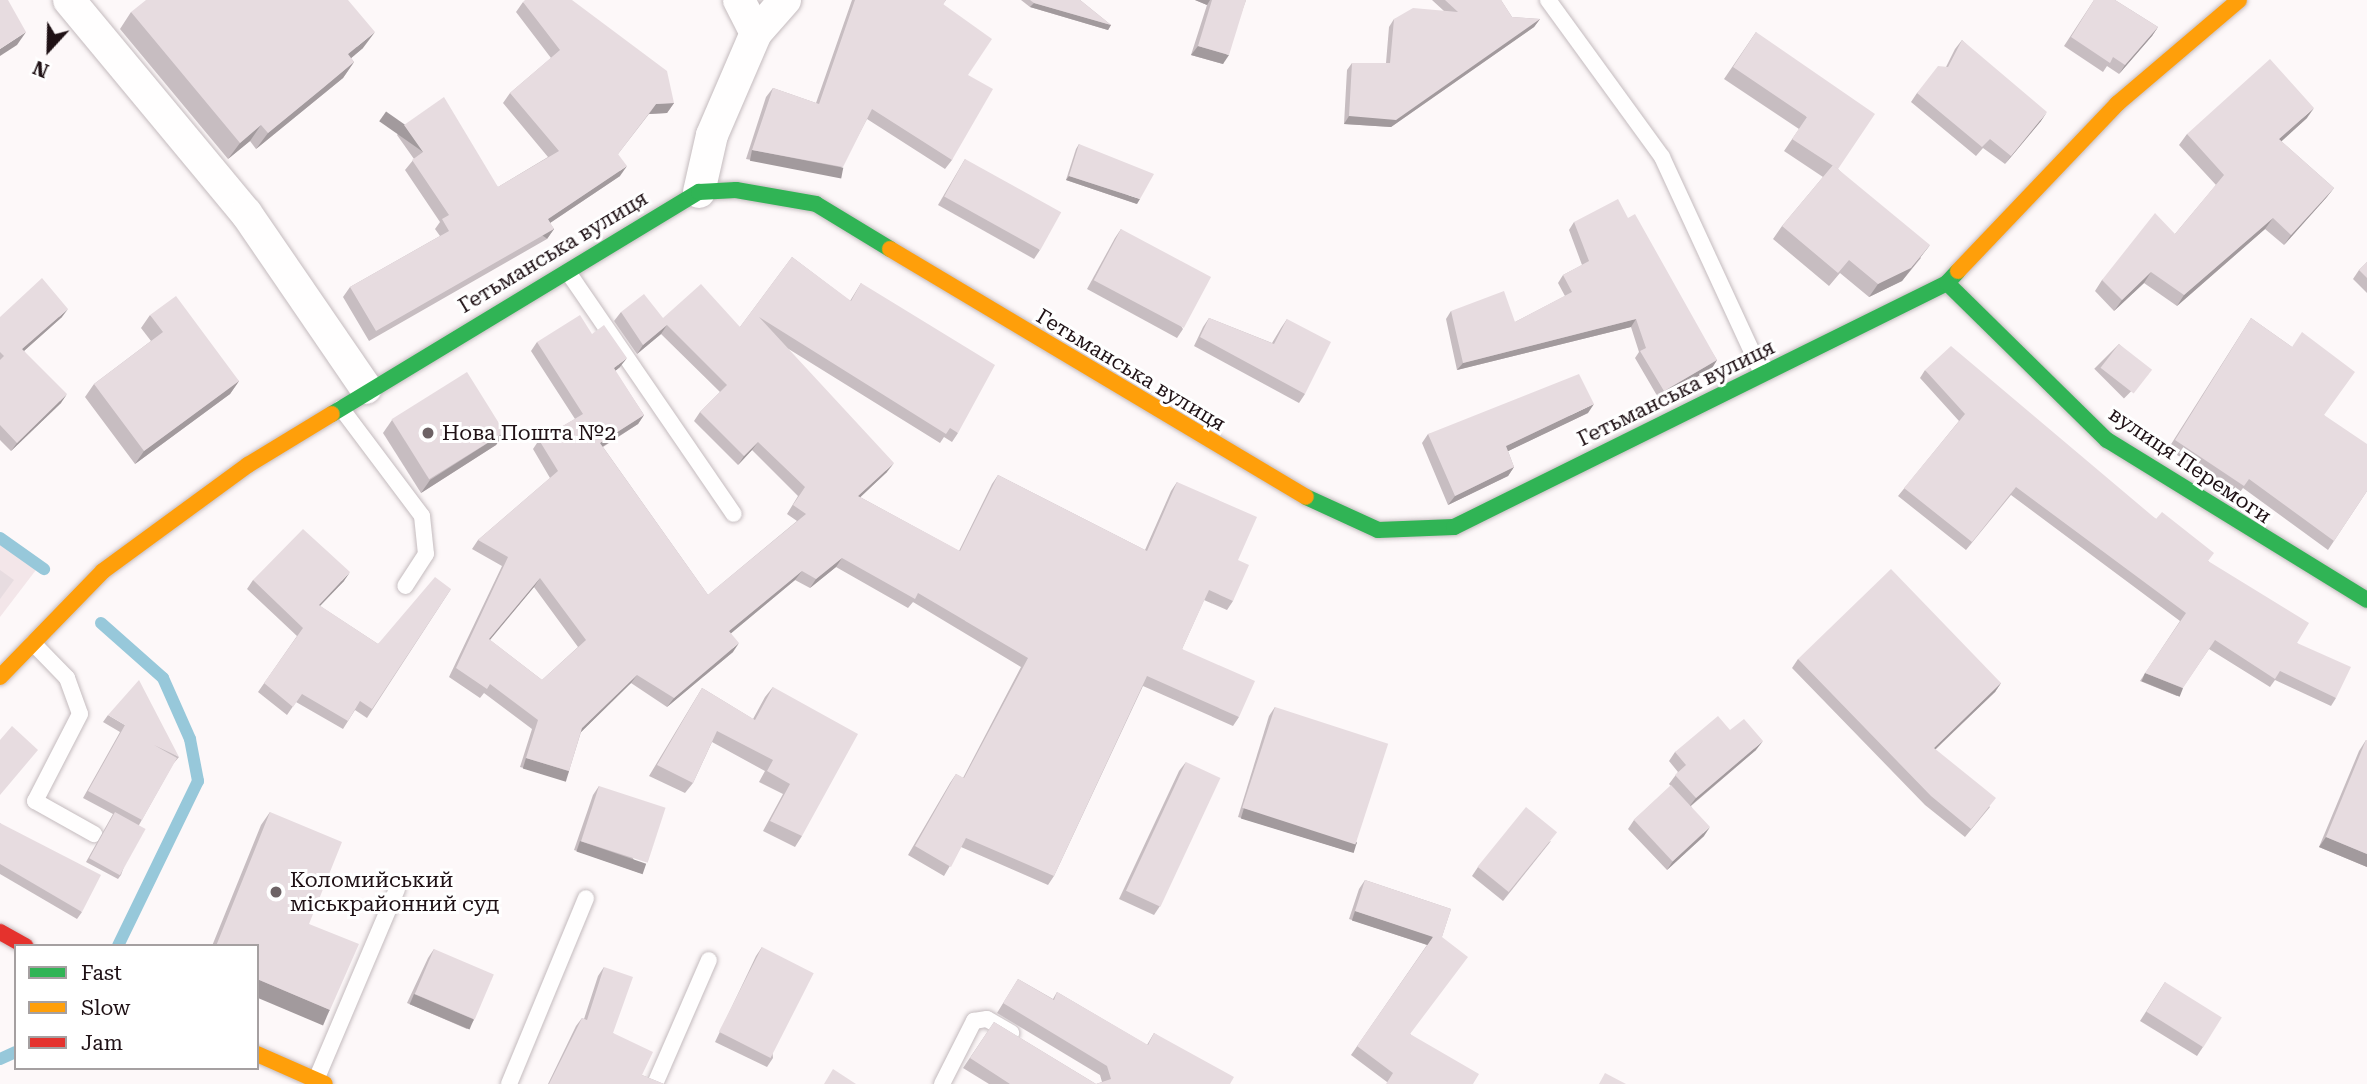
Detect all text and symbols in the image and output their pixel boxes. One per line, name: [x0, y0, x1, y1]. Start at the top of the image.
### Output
north arrow: [14, 14, 84, 84]
text: N: [30, 56, 52, 82]
street label: Гетьманська вулиця: [454, 186, 652, 318]
street label: Гетьманська вулиця: [1032, 304, 1230, 436]
street label: Гетьманська вулиця: [1573, 334, 1779, 452]
street label: вулиця Перемоги: [2104, 401, 2276, 529]
place label: Нова Пошта №2: [442, 420, 616, 446]
marker: Нова Пошта №2: [420, 425, 436, 441]
place label: Коломийський міськрайонний суд: [290, 867, 499, 917]
marker: Коломийський міськрайонний суд: [268, 884, 284, 900]
legend: [14, 944, 259, 1070]
text: Fast: [81, 961, 122, 985]
text: Slow: [81, 996, 130, 1020]
text: Jam: [81, 1031, 123, 1055]

